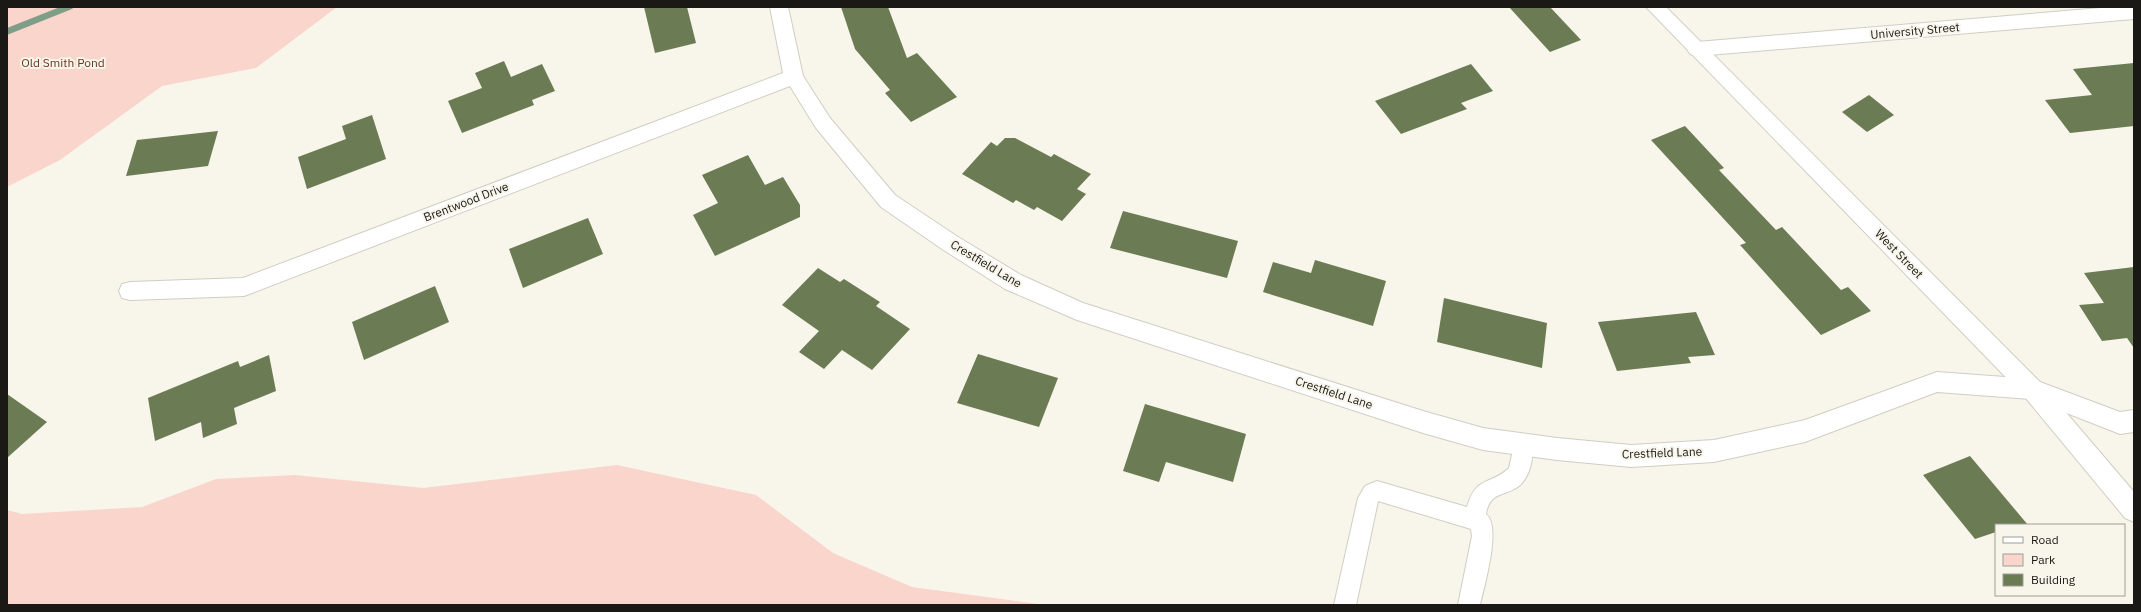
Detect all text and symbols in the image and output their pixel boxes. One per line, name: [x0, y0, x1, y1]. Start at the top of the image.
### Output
street label: University Street: [1870, 19, 1960, 42]
park label: Old Smith Pond: [21, 55, 105, 70]
street label: Brentwood Drive: [421, 178, 511, 225]
street label: West Street: [1872, 226, 1927, 281]
street label: Crestfield Lane: [948, 236, 1025, 291]
street label: Crestfield Lane: [1294, 373, 1375, 412]
street label: Crestfield Lane: [1621, 444, 1703, 461]
legend: [1995, 524, 2125, 596]
text: Road: [2031, 532, 2059, 547]
text: Park: [2031, 552, 2056, 567]
text: Building: [2031, 572, 2076, 587]

